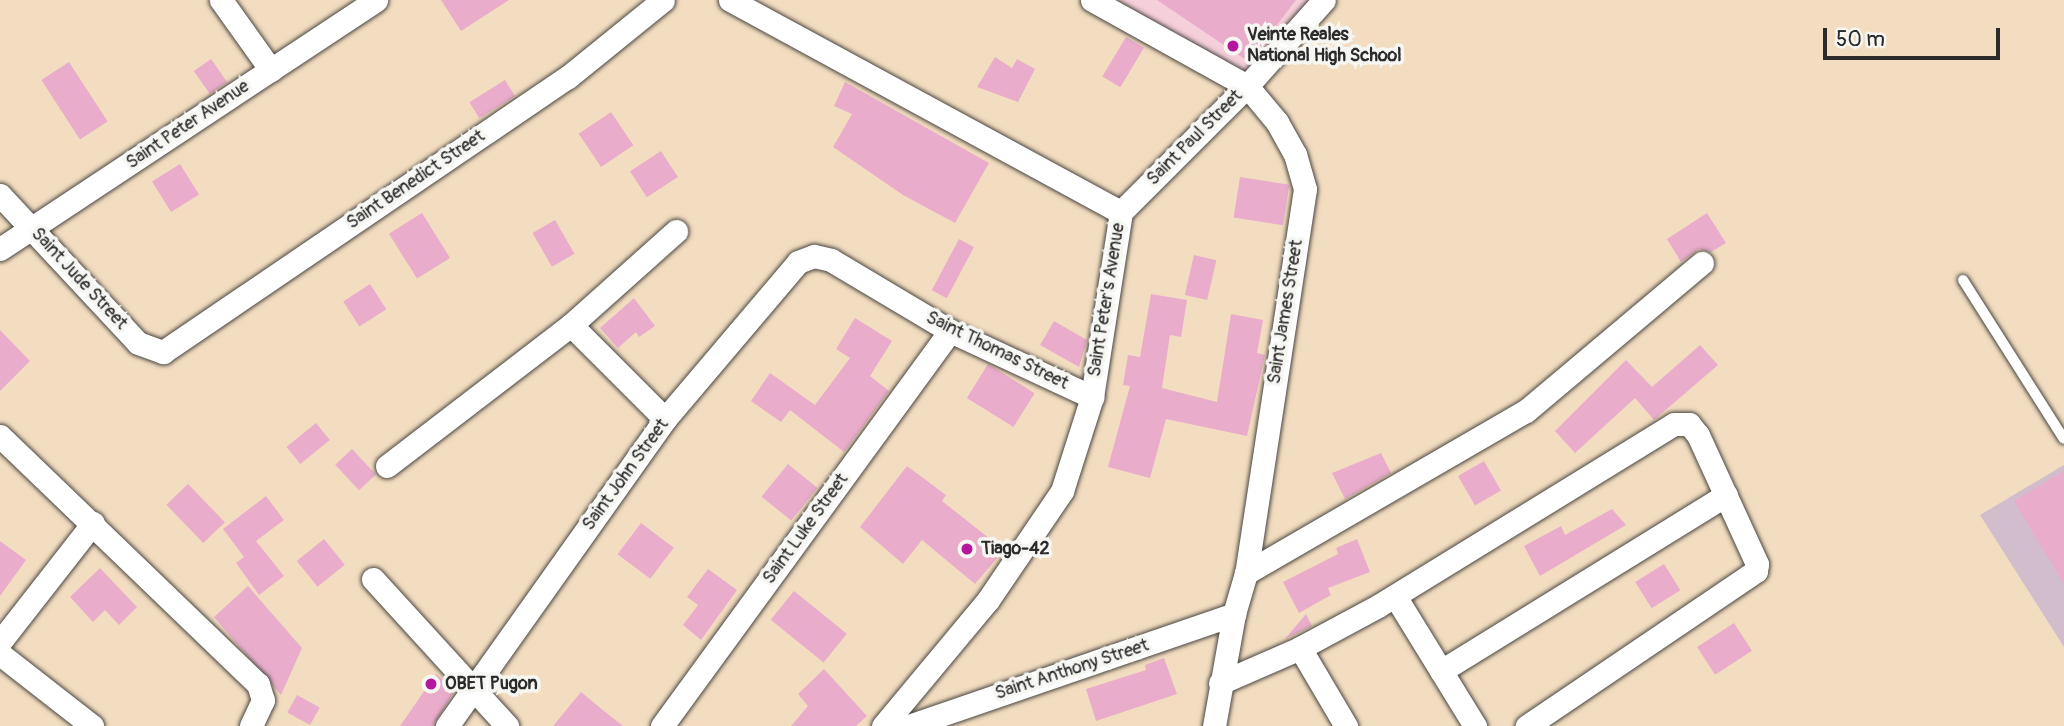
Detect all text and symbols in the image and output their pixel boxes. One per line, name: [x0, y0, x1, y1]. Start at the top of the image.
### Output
scale bar: [1826, 14, 2003, 58]
place label: Veinte Reales National High School: [1247, 25, 1402, 68]
text: 50 m: [1836, 26, 1885, 53]
marker: Veinte Reales National High School: [1225, 38, 1241, 54]
street label: Saint Peter Avenue: [122, 76, 254, 174]
street label: Saint Paul Street: [1143, 86, 1247, 190]
street label: Saint Benedict Street: [343, 126, 489, 234]
street label: Saint Peter's Avenue: [1084, 222, 1130, 378]
street label: Saint Jude Street: [26, 224, 132, 334]
street label: Saint James Street: [1264, 238, 1308, 386]
street label: Saint Thomas Street: [922, 307, 1072, 395]
street label: Saint John Street: [578, 415, 674, 535]
street label: Saint Luke Street: [759, 470, 853, 588]
place label: Tiago-42: [981, 538, 1049, 560]
marker: Tiago-42: [959, 541, 975, 557]
street label: Saint Anthony Street: [993, 635, 1151, 705]
place label: OBET Pugon: [445, 673, 538, 695]
marker: OBET Pugon: [423, 676, 439, 692]

